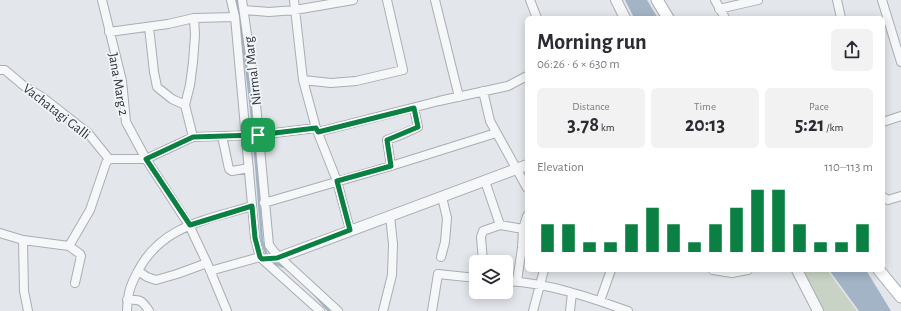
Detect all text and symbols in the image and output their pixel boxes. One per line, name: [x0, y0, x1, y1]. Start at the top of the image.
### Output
button: share: [831, 29, 873, 71]
text: Morning run: [537, 31, 647, 53]
street label: Nirmal Marg: [242, 35, 264, 106]
street label: Jana Marg 2: [106, 52, 130, 117]
text: 06:26 · 6 × 630 m: [537, 58, 620, 71]
street label: Vachatagi Galli: [20, 81, 93, 142]
text: Distance: [572, 101, 610, 112]
text: Time: [694, 101, 716, 112]
text: Pace: [809, 101, 829, 112]
text: 3.78: [567, 115, 599, 135]
text: 20:13: [685, 115, 725, 135]
text: 5:21: [795, 115, 825, 135]
pin: [241, 118, 275, 152]
text: km: [599, 122, 615, 133]
text: /km: [825, 122, 843, 133]
icon: arrive: [247, 124, 269, 146]
text: Elevation: [537, 161, 584, 174]
text: 110–113 m: [824, 161, 873, 174]
map controls: [469, 255, 513, 299]
button: layers: [469, 255, 513, 299]

